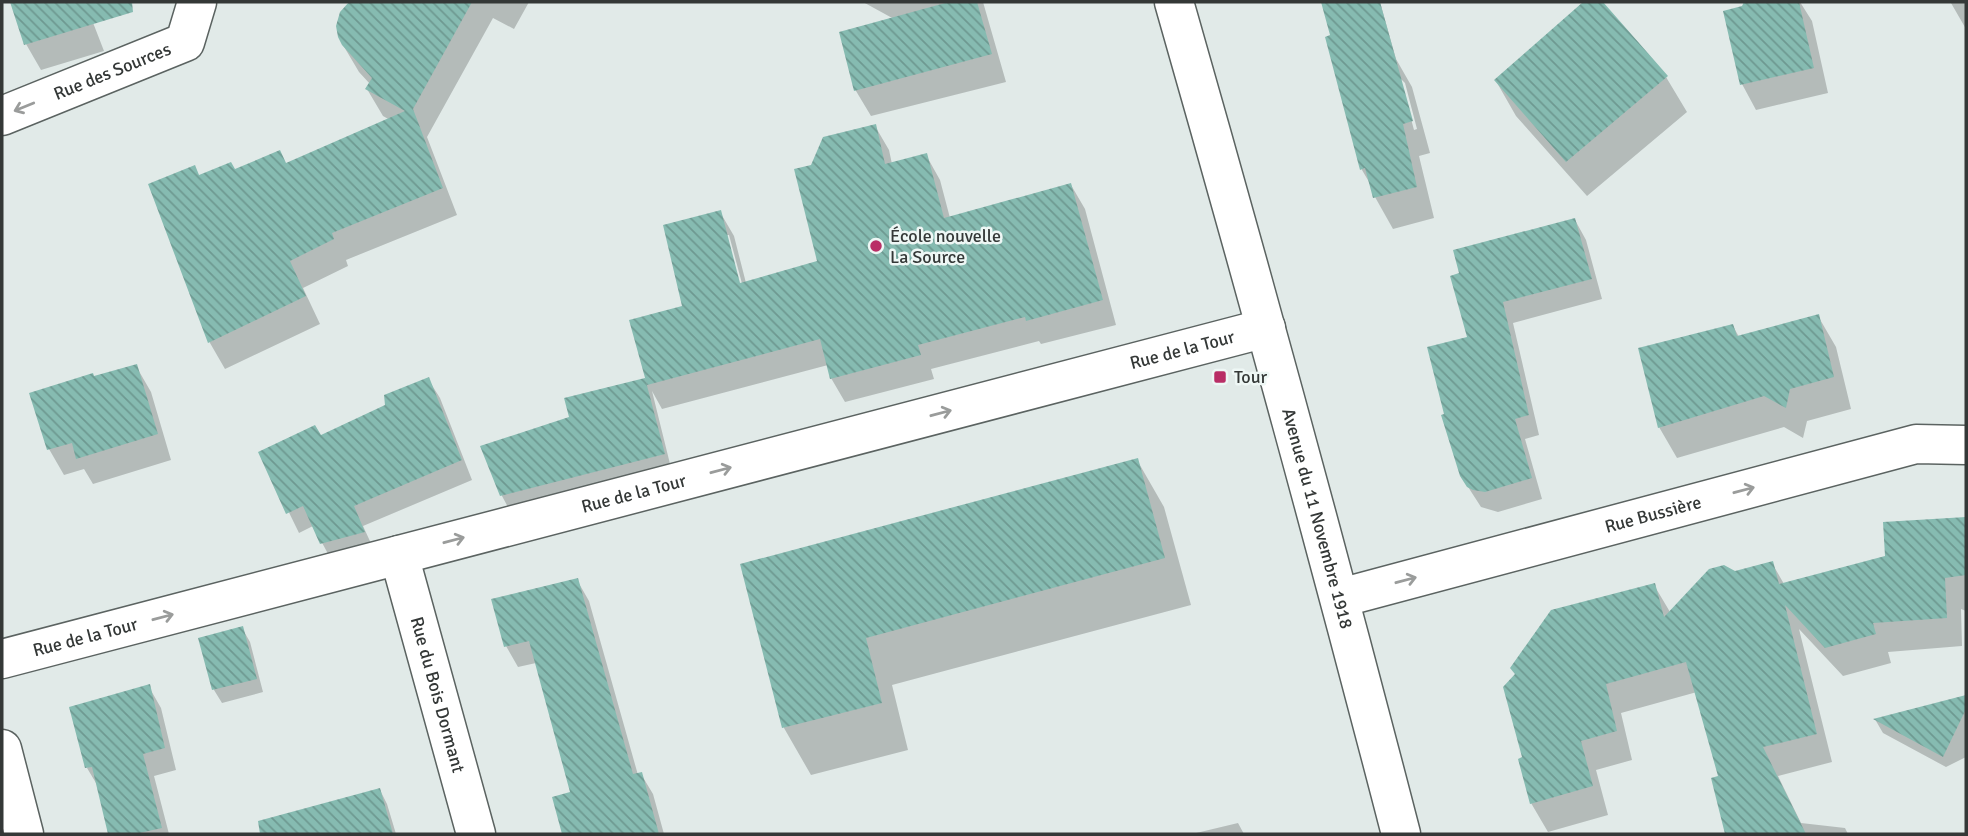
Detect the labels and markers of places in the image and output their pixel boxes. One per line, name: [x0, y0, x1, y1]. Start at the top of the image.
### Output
place label: École nouvelle La Source: [890, 225, 1001, 268]
marker: École nouvelle La Source: [868, 238, 884, 254]
place label: Tour: [1234, 366, 1268, 388]
marker: Tour: [1212, 369, 1228, 385]

